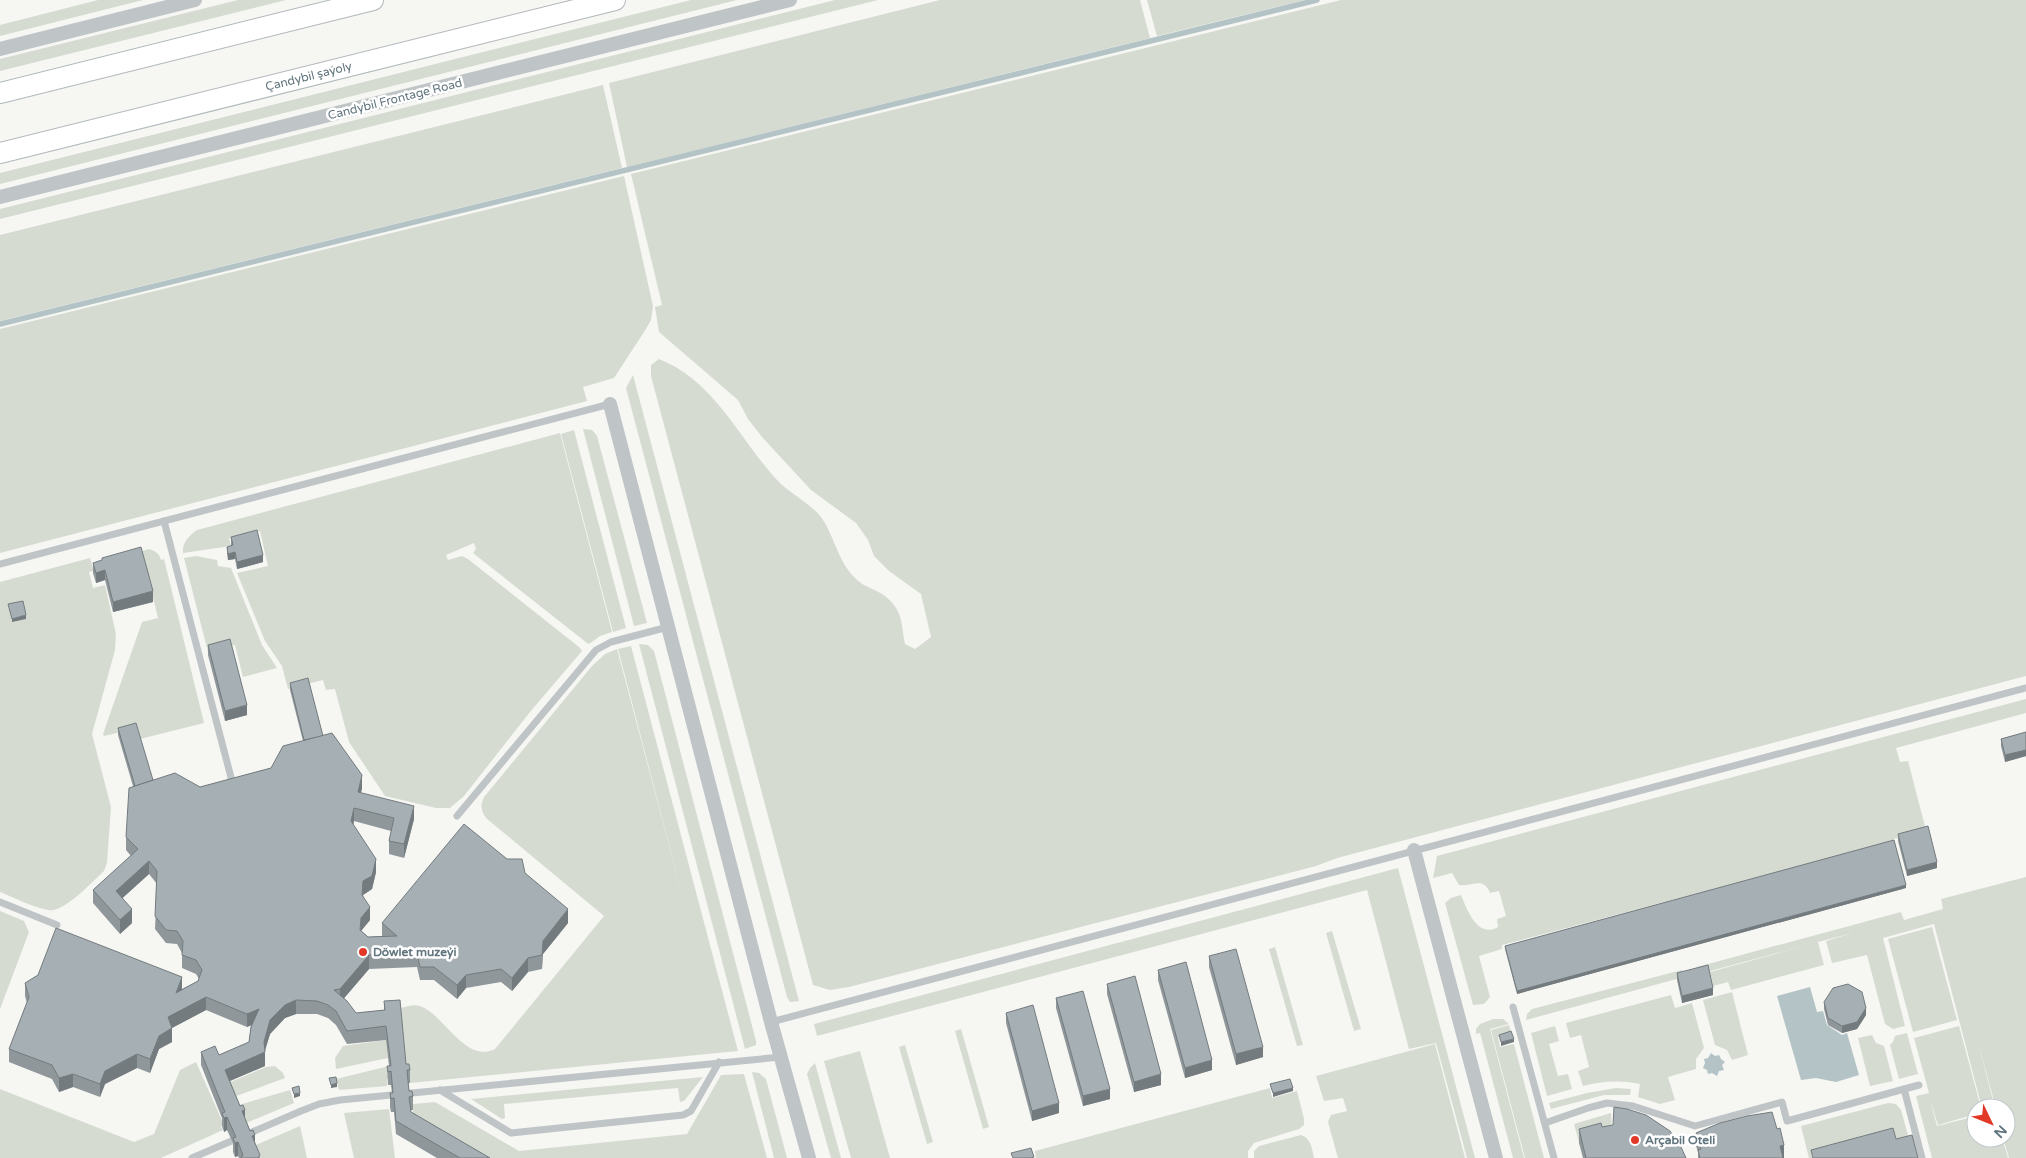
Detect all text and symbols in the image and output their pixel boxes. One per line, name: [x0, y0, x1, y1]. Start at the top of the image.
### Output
street label: Çandybil şaýoly: [264, 59, 354, 94]
street label: Candybil Frontage Road: [326, 76, 464, 122]
place label: Döwlet muzeýi: [373, 945, 456, 960]
marker: Döwlet muzeýi: [357, 946, 369, 958]
north arrow: [1966, 1098, 2016, 1148]
text: N: [1990, 1122, 2010, 1141]
place label: Arçabil Oteli: [1645, 1133, 1715, 1148]
marker: Arçabil Oteli: [1629, 1134, 1641, 1146]

